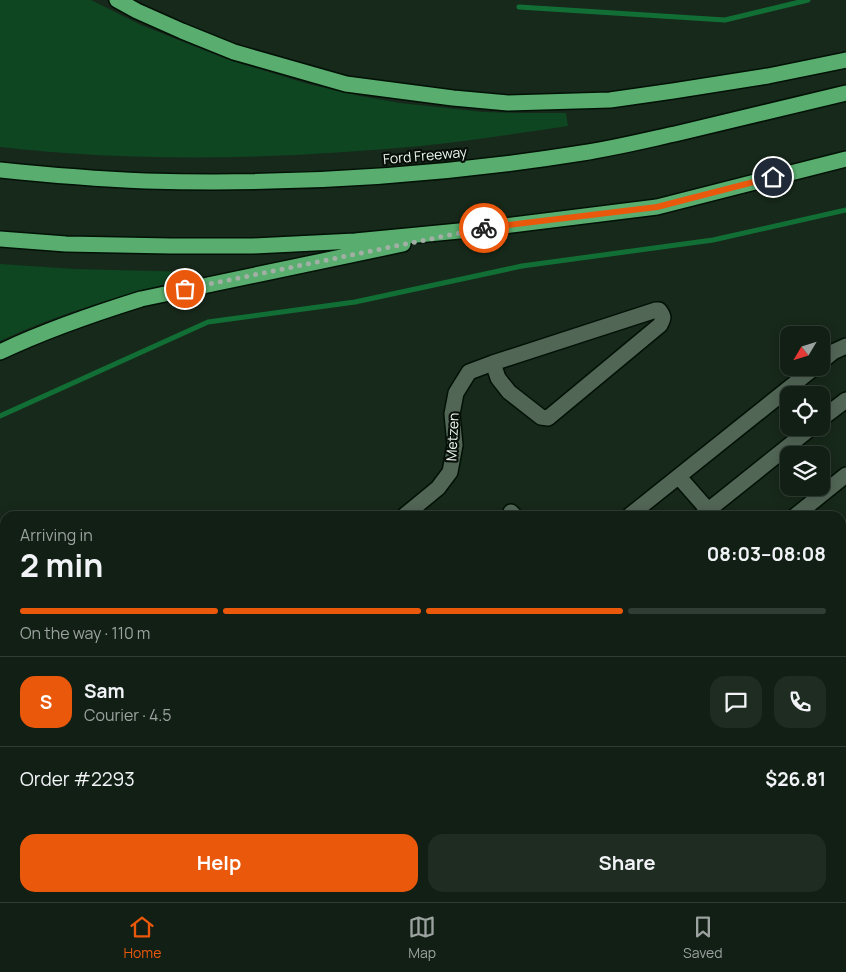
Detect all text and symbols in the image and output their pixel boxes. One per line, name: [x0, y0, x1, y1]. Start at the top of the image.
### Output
street label: Ford Freeway: [382, 142, 468, 168]
pin: [752, 156, 794, 198]
icon: home: [759, 163, 787, 191]
courier: [459, 203, 509, 253]
icon: bike: [470, 214, 498, 242]
pin: [164, 268, 206, 310]
icon: bag: [171, 275, 199, 303]
north arrow: [780, 326, 830, 376]
map controls: [780, 326, 830, 496]
button: locate: [780, 386, 830, 436]
street label: Metzen: [441, 412, 463, 462]
button: layers: [780, 446, 830, 496]
text: Arriving in: [20, 524, 93, 546]
text: 08:03–08:08: [707, 541, 826, 567]
text: 2 min: [20, 543, 103, 587]
text: On the way · 110 m: [20, 622, 150, 644]
button: chat: [710, 676, 762, 728]
button: phone: [774, 676, 826, 728]
text: Sam: [84, 678, 125, 704]
text: S: [40, 689, 52, 715]
text: Courier · 4.5: [84, 704, 171, 726]
text: Order #2293: [20, 766, 135, 792]
text: $26.81: [765, 766, 826, 792]
button: Help: [20, 834, 418, 892]
button: Share: [428, 834, 826, 892]
tab: Home: [123, 913, 161, 962]
tab: Map: [408, 913, 436, 962]
tab: Saved: [683, 913, 723, 962]

